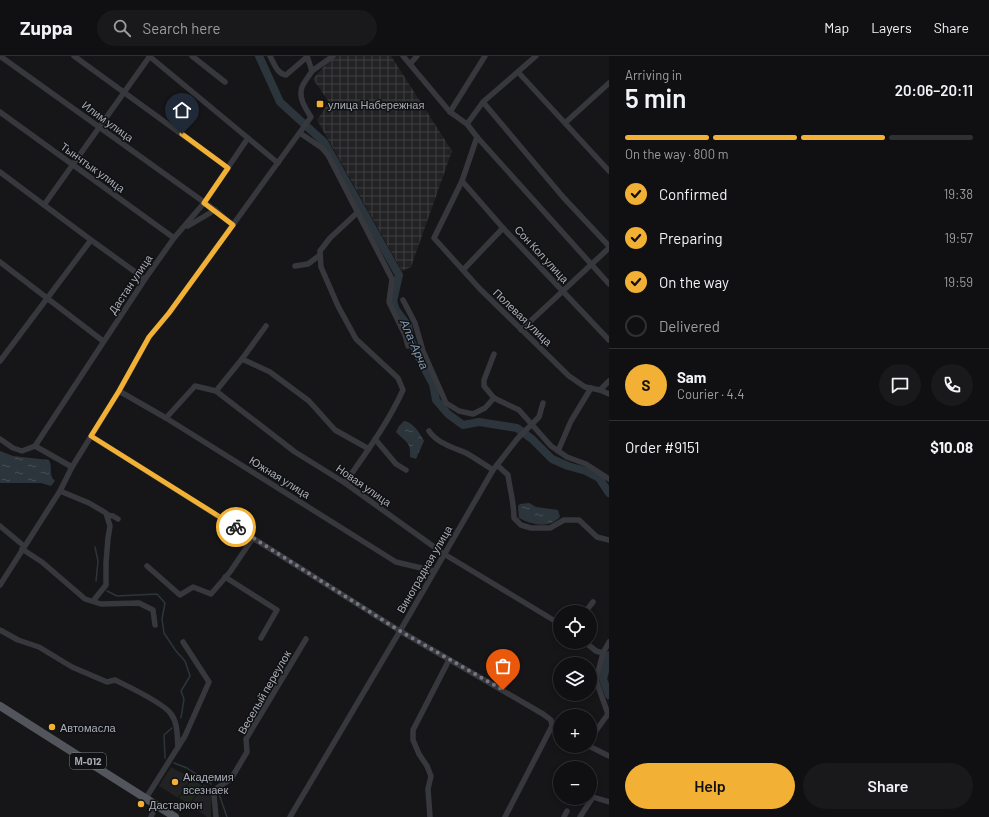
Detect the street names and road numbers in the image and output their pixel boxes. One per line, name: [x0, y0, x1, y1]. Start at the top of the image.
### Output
street label: Илим улица: [80, 98, 137, 145]
street label: Тынчтык улица: [58, 139, 128, 195]
street label: Сон Кол улица: [512, 223, 572, 286]
street label: Дастан улица: [105, 251, 155, 316]
street label: Полевая улица: [491, 286, 556, 349]
street label: Южная улица: [247, 453, 313, 501]
street label: Новая улица: [334, 461, 395, 509]
street label: Виноградная улица: [394, 522, 455, 615]
street label: Веселый переулок: [235, 648, 293, 736]
road number: М-012: [70, 753, 106, 769]

